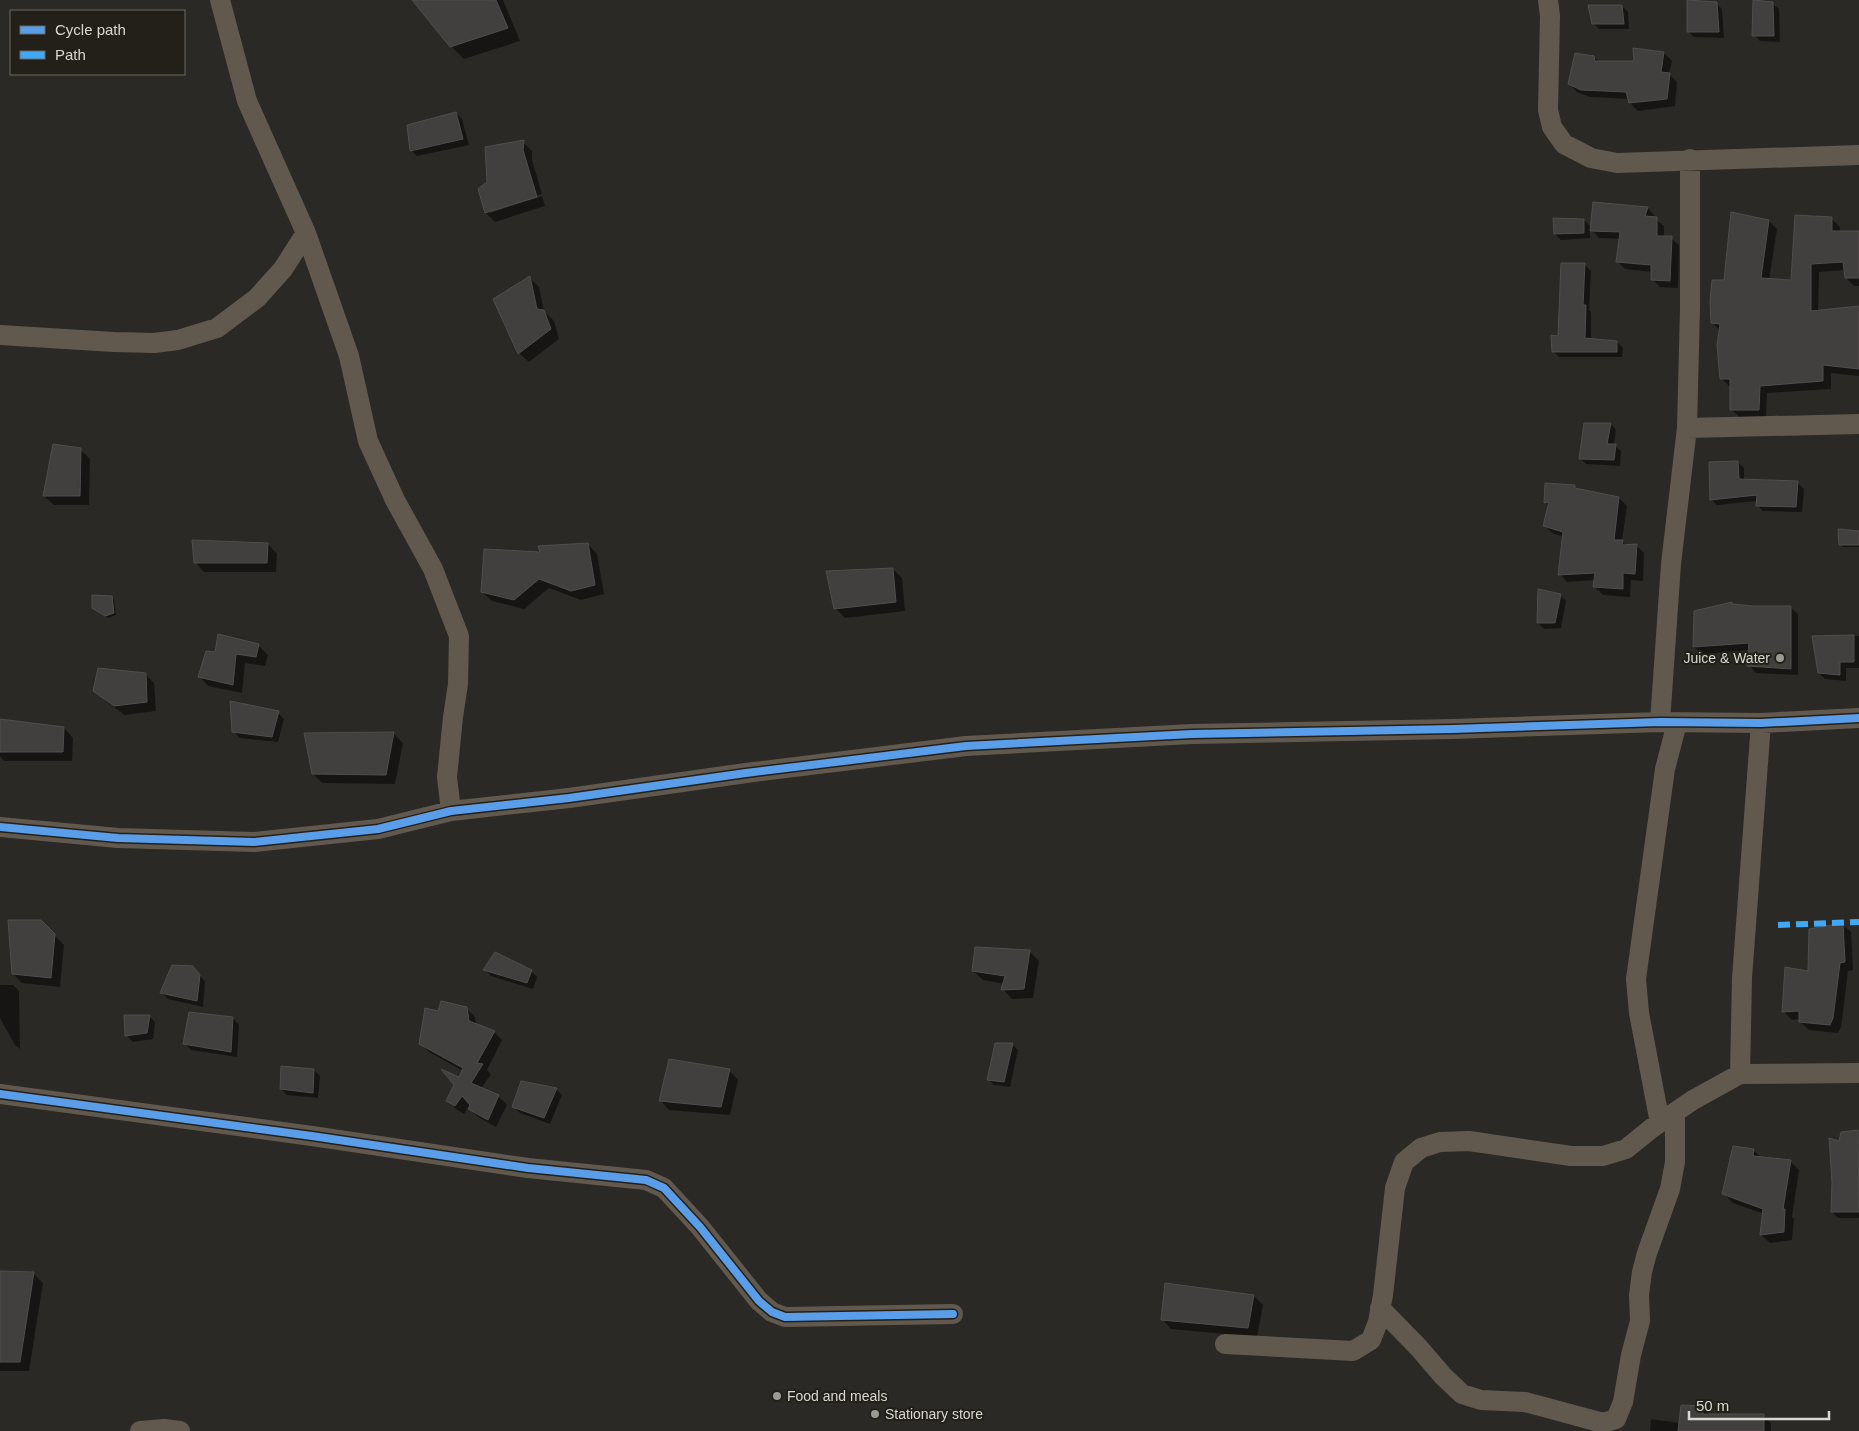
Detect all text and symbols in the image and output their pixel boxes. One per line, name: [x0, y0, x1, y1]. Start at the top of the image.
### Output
legend: [10, 10, 185, 75]
text: Cycle path: [55, 21, 126, 38]
text: Path: [55, 46, 86, 63]
place label: Juice & Water: [1683, 650, 1770, 666]
marker: Juice & Water: [1774, 652, 1786, 664]
place label: Food and meals: [787, 1388, 887, 1404]
scale bar: [1689, 1388, 1829, 1420]
marker: Food and meals: [771, 1390, 783, 1402]
text: 50 m: [1696, 1397, 1729, 1414]
place label: Stationary store: [885, 1406, 983, 1422]
marker: Stationary store: [869, 1408, 881, 1420]

